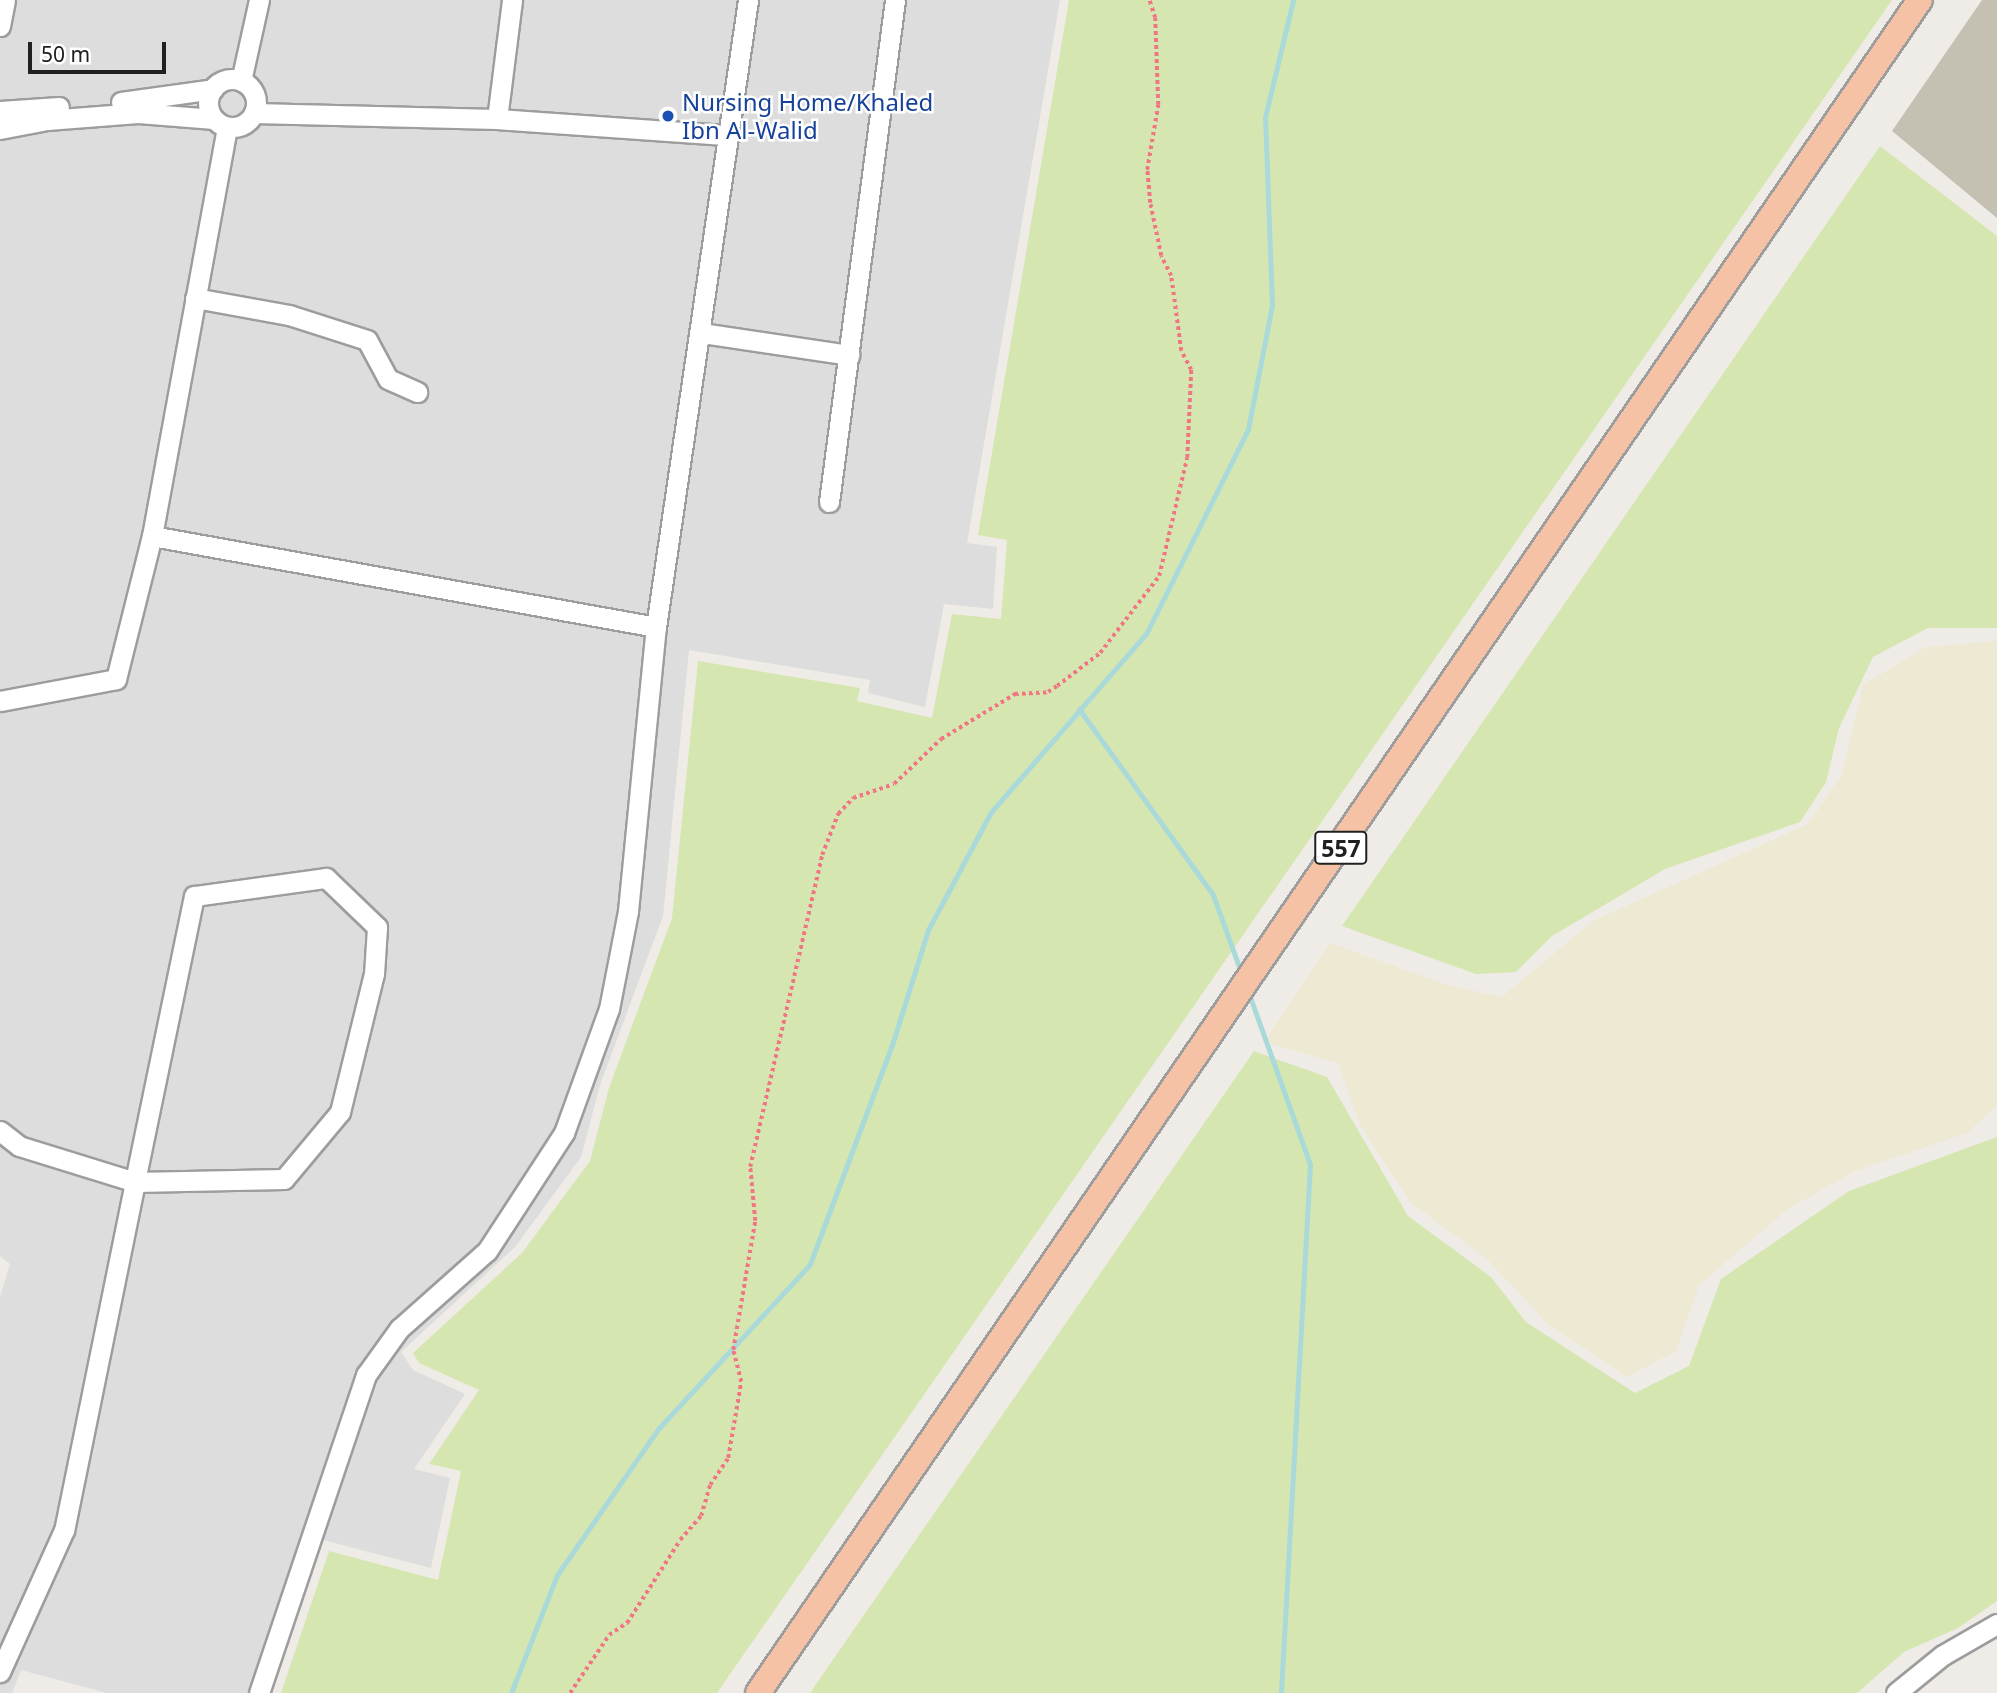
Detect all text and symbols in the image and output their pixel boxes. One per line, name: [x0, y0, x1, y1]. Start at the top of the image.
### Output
scale bar: [32, 28, 170, 72]
text: 50 m: [41, 40, 90, 68]
place label: Nursing Home/Khaled Ibn Al-Walid: [682, 88, 933, 144]
marker: Nursing Home/Khaled Ibn Al-Walid: [660, 108, 676, 124]
road number: 557: [1313, 828, 1369, 868]

